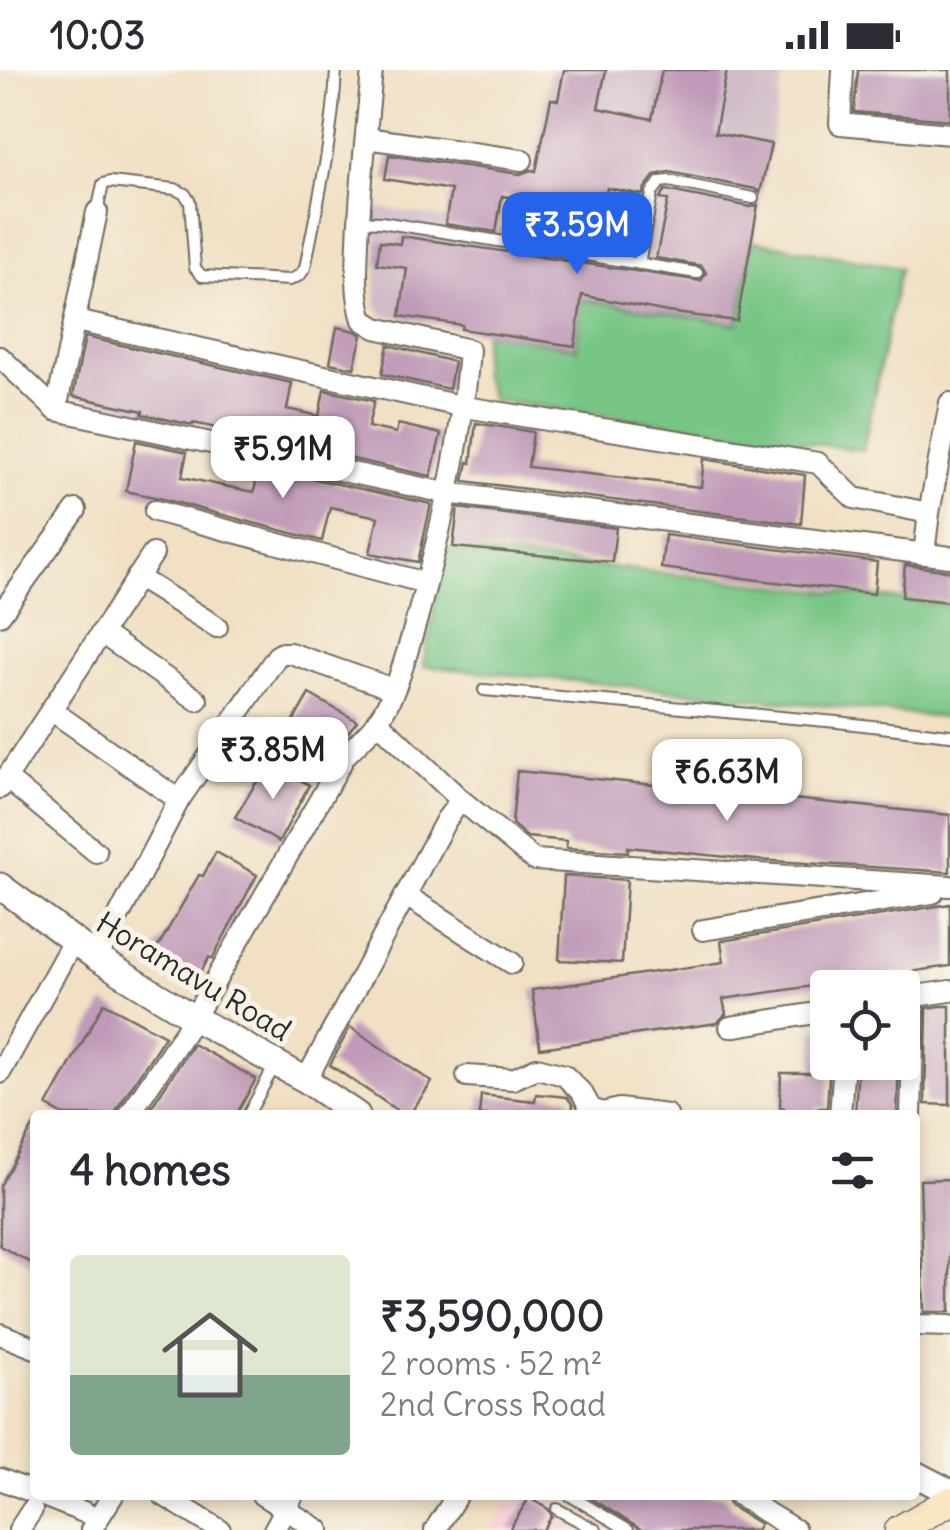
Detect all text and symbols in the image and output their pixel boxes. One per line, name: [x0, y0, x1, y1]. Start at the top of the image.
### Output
text: 10:03: [50, 12, 145, 59]
pin: ₹3.59M: [496, 192, 658, 277]
text: ₹3.59M: [524, 204, 630, 245]
pin: ₹5.91M: [202, 416, 364, 501]
text: ₹5.91M: [233, 428, 333, 469]
pin: ₹3.85M: [192, 717, 354, 802]
text: ₹3.85M: [220, 729, 326, 770]
pin: ₹6.63M: [646, 739, 808, 824]
text: ₹6.63M: [674, 751, 780, 792]
street label: Horamavu Road: [90, 903, 298, 1049]
map controls: [810, 970, 920, 1080]
button: locate: [810, 970, 920, 1080]
icon: filters: [825, 1143, 880, 1198]
text: 4 homes: [70, 1144, 231, 1196]
text: ₹3,590,000: [380, 1290, 604, 1342]
icon: home: [150, 1295, 270, 1415]
text: 2 rooms · 52 m²: [380, 1343, 602, 1384]
text: 2nd Cross Road: [380, 1384, 606, 1425]

